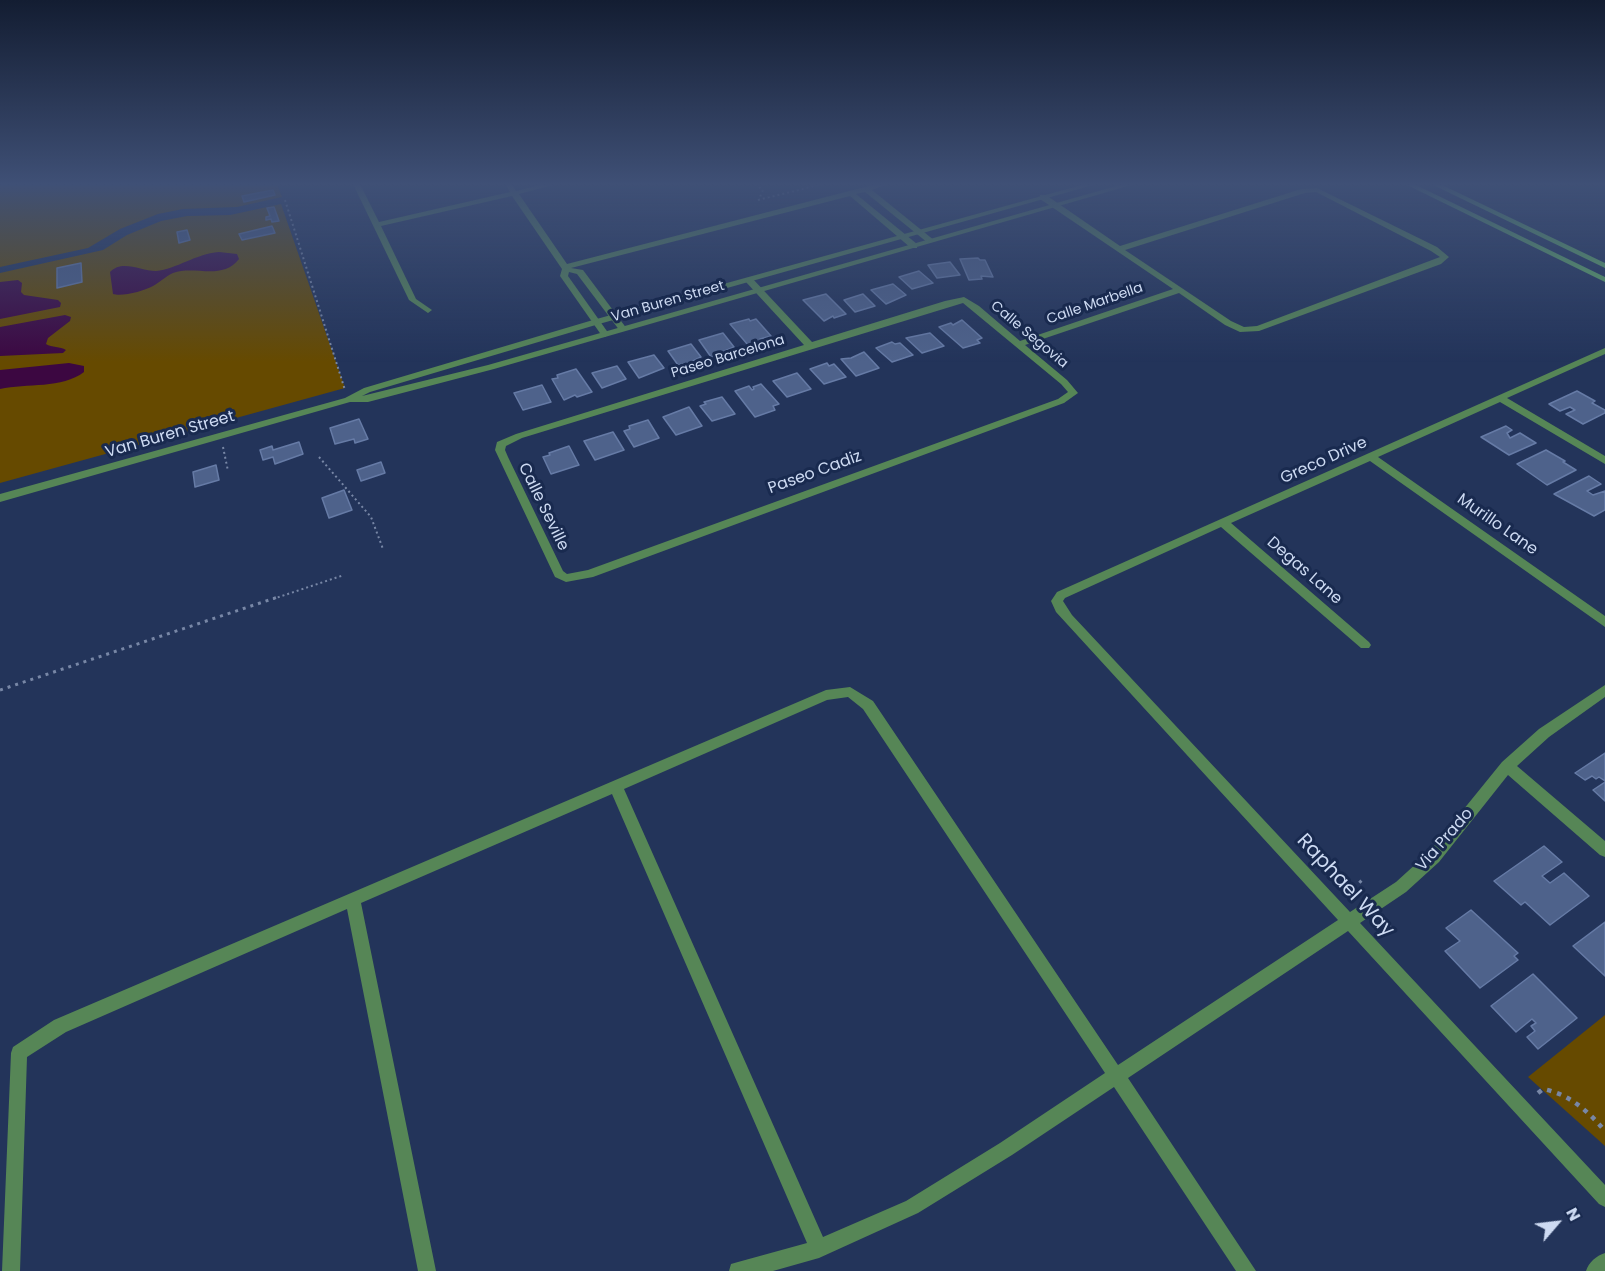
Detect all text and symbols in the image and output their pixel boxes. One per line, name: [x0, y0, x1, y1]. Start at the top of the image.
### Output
street label: Van Buren Street: [610, 278, 726, 326]
street label: Calle Marbella: [1045, 280, 1145, 328]
street label: Calle Segovia: [987, 298, 1071, 372]
street label: Paseo Barcelona: [669, 332, 787, 382]
street label: Van Buren Street: [103, 407, 237, 463]
street label: Greco Drive: [1278, 433, 1370, 489]
street label: Paseo Cadiz: [766, 447, 864, 499]
street label: Calle Seville: [513, 460, 573, 554]
street label: Murillo Lane: [1453, 490, 1541, 560]
street label: Degas Lane: [1262, 533, 1346, 609]
street label: Via Prado: [1413, 805, 1477, 875]
street label: Raphael Way: [1291, 829, 1399, 943]
north arrow: [1527, 1193, 1587, 1253]
text: N: [1560, 1204, 1586, 1225]

